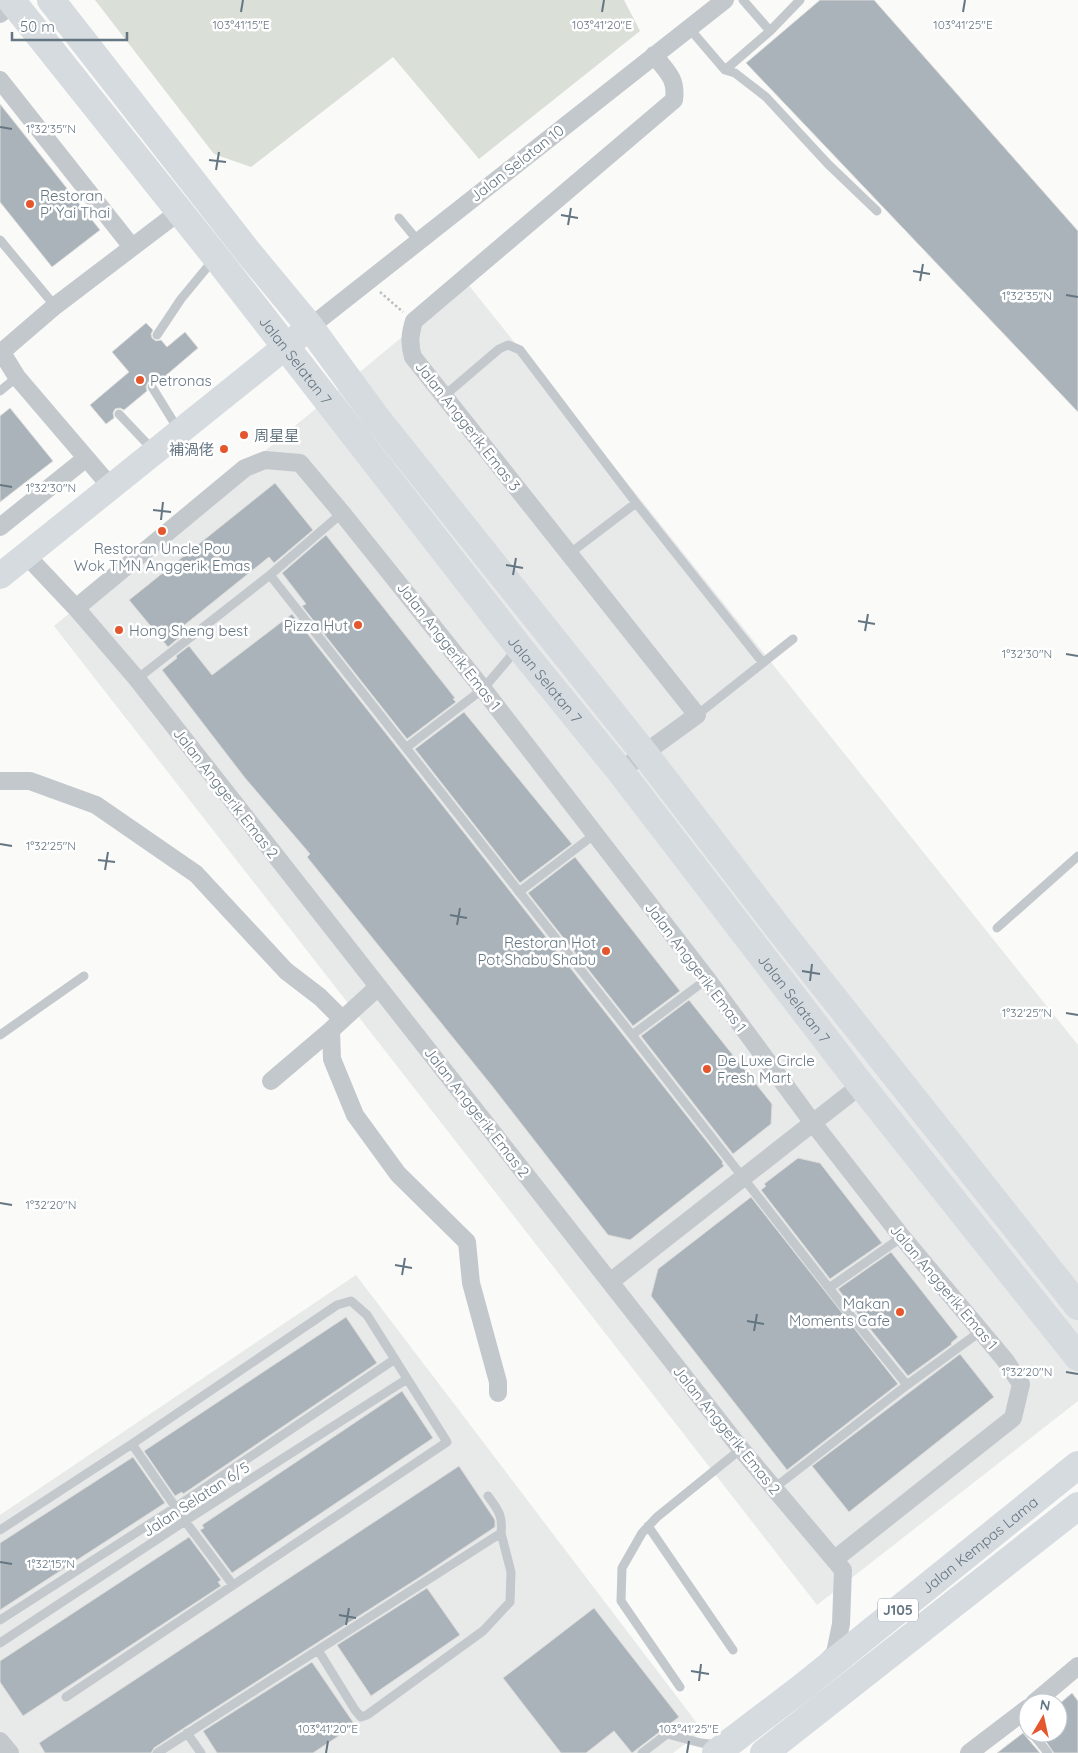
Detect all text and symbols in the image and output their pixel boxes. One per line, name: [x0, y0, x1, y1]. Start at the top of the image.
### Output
scale bar: [12, 10, 128, 42]
text: 50 m: [20, 17, 55, 36]
text: 103°41'15"E: [212, 17, 270, 32]
text: 103°41'20"E: [572, 17, 632, 32]
text: 103°41'25"E: [933, 17, 993, 32]
street label: Jalan Selatan 10: [466, 120, 568, 206]
text: 1°32'35"N: [26, 121, 76, 136]
place label: Restoran P' Yai Thai: [40, 186, 110, 222]
marker: Restoran P' Yai Thai: [24, 198, 36, 210]
text: 1°32'35"N: [1002, 288, 1052, 303]
street label: Jalan Selatan 7: [256, 312, 336, 408]
street label: Jalan Anggerik Emas 3: [411, 357, 525, 495]
place label: Petronas: [150, 371, 212, 390]
marker: Petronas: [134, 374, 146, 386]
place label: 周星星: [254, 426, 299, 445]
marker: 周星星: [238, 429, 250, 441]
place label: 補渦佬: [169, 440, 214, 459]
marker: 補渦佬: [218, 443, 230, 455]
text: 1°32'30"N: [26, 480, 76, 495]
marker: Restoran Uncle Pou Wok TMN Anggerik Emas: [156, 525, 168, 537]
place label: Restoran Uncle Pou Wok TMN Anggerik Emas: [74, 539, 250, 575]
street label: Jalan Anggerik Emas 1: [393, 578, 505, 714]
place label: Pizza Hut: [284, 616, 348, 635]
marker: Pizza Hut: [352, 619, 364, 631]
place label: Hong Sheng best: [129, 621, 248, 640]
marker: Hong Sheng best: [113, 624, 125, 636]
street label: Jalan Selatan 7: [504, 632, 587, 727]
text: 1°32'30"N: [1002, 646, 1052, 661]
street label: Jalan Anggerik Emas 2: [169, 724, 283, 862]
text: 1°32'25"N: [26, 838, 76, 853]
street label: Jalan Anggerik Emas 1: [641, 898, 751, 1036]
place label: Restoran Hot Pot Shabu Shabu: [478, 933, 596, 969]
marker: Restoran Hot Pot Shabu Shabu: [600, 945, 612, 957]
street label: Jalan Selatan 7: [754, 950, 835, 1047]
text: 1°32'25"N: [1002, 1005, 1052, 1020]
street label: Jalan Anggerik Emas 2: [420, 1043, 534, 1181]
place label: De Luxe Circle Fresh Mart: [717, 1051, 815, 1087]
marker: De Luxe Circle Fresh Mart: [701, 1063, 713, 1075]
text: 1°32'20"N: [26, 1197, 76, 1212]
street label: Jalan Anggerik Emas 1: [886, 1221, 1002, 1353]
place label: Makan Moments Cafe: [789, 1294, 890, 1330]
marker: Makan Moments Cafe: [894, 1306, 906, 1318]
street label: Jalan Anggerik Emas 2: [669, 1362, 785, 1498]
text: 1°32'20"N: [1002, 1364, 1052, 1379]
street label: Jalan Selatan 6/5: [139, 1457, 253, 1541]
street label: Jalan Kempas Lama: [917, 1492, 1042, 1597]
text: 1°32'15"N: [27, 1556, 75, 1571]
road number: J105: [878, 1598, 918, 1622]
north arrow: [1018, 1693, 1068, 1743]
text: N: [1039, 1695, 1052, 1715]
text: 103°41'20"E: [298, 1721, 358, 1736]
text: 103°41'25"E: [659, 1721, 719, 1736]

